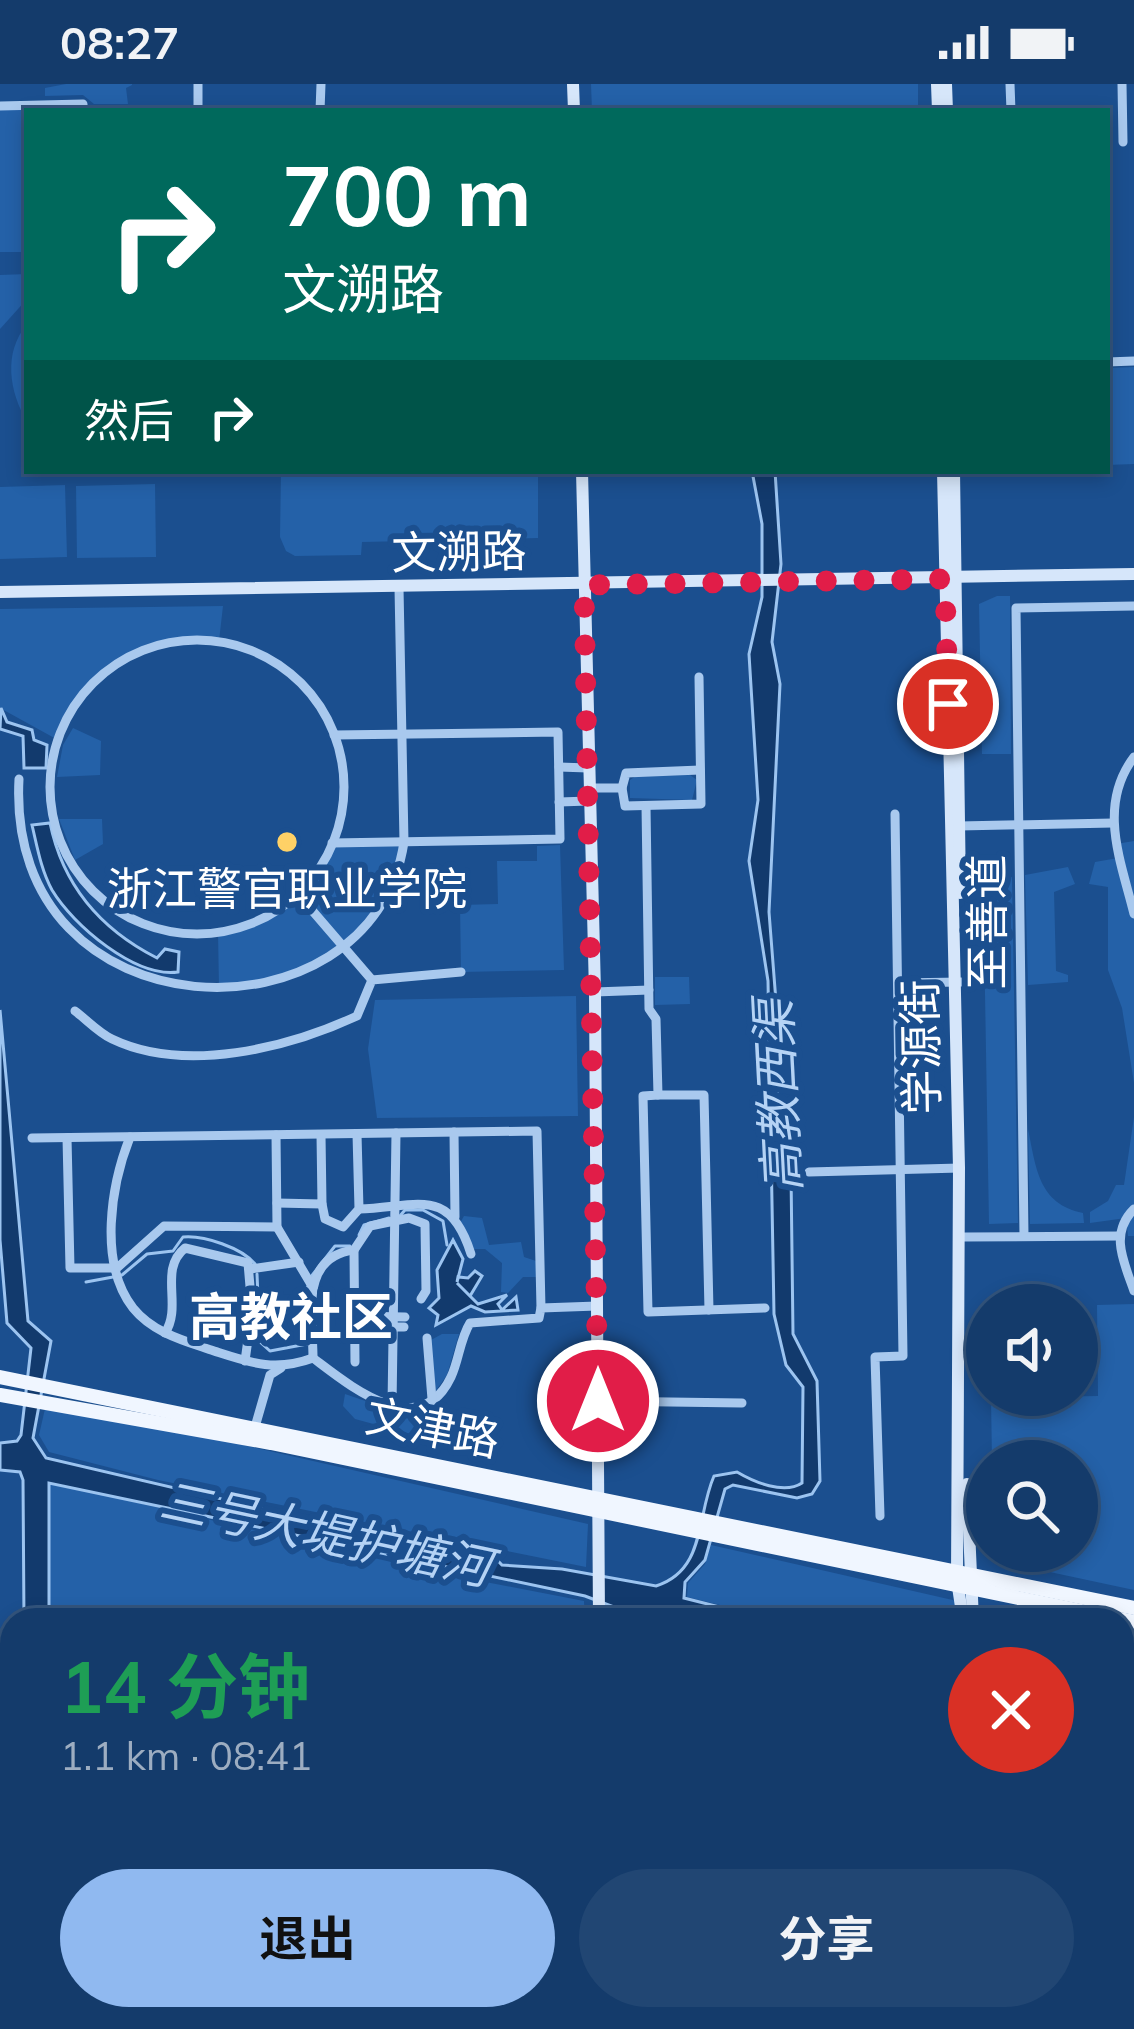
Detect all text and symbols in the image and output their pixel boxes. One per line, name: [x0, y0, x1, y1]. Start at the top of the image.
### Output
text: 08:27: [60, 14, 179, 70]
text: 700 m: [282, 142, 532, 247]
icon: right: [84, 156, 240, 312]
text: 文溯路: [282, 255, 444, 323]
icon: right: [198, 384, 264, 450]
text: 然后: [84, 392, 174, 448]
street label: 文溯路: [391, 522, 527, 580]
pin: [897, 653, 999, 755]
icon: arrive: [915, 671, 981, 737]
marker: 浙江警官职业学院: [274, 829, 300, 855]
street label: 至善道: [958, 854, 1014, 990]
place label: 浙江警官职业学院: [107, 860, 467, 916]
street label: 学源街: [891, 979, 949, 1115]
water label: 高教西渠: [742, 993, 812, 1193]
district label: 高教社区: [189, 1284, 393, 1348]
map controls: [966, 1284, 1098, 1572]
button: sound: [966, 1284, 1098, 1416]
position arrow: [535, 1338, 661, 1464]
street label: 文津路: [361, 1387, 505, 1467]
button: search: [966, 1440, 1098, 1572]
water label: 三号大堤护塘河: [155, 1469, 504, 1599]
text: 14 分钟: [60, 1641, 310, 1731]
button: close: [948, 1647, 1074, 1773]
text: 1.1 km · 08:41: [60, 1731, 312, 1780]
button: 退出: [60, 1869, 555, 2007]
button: 分享: [579, 1869, 1074, 2007]

